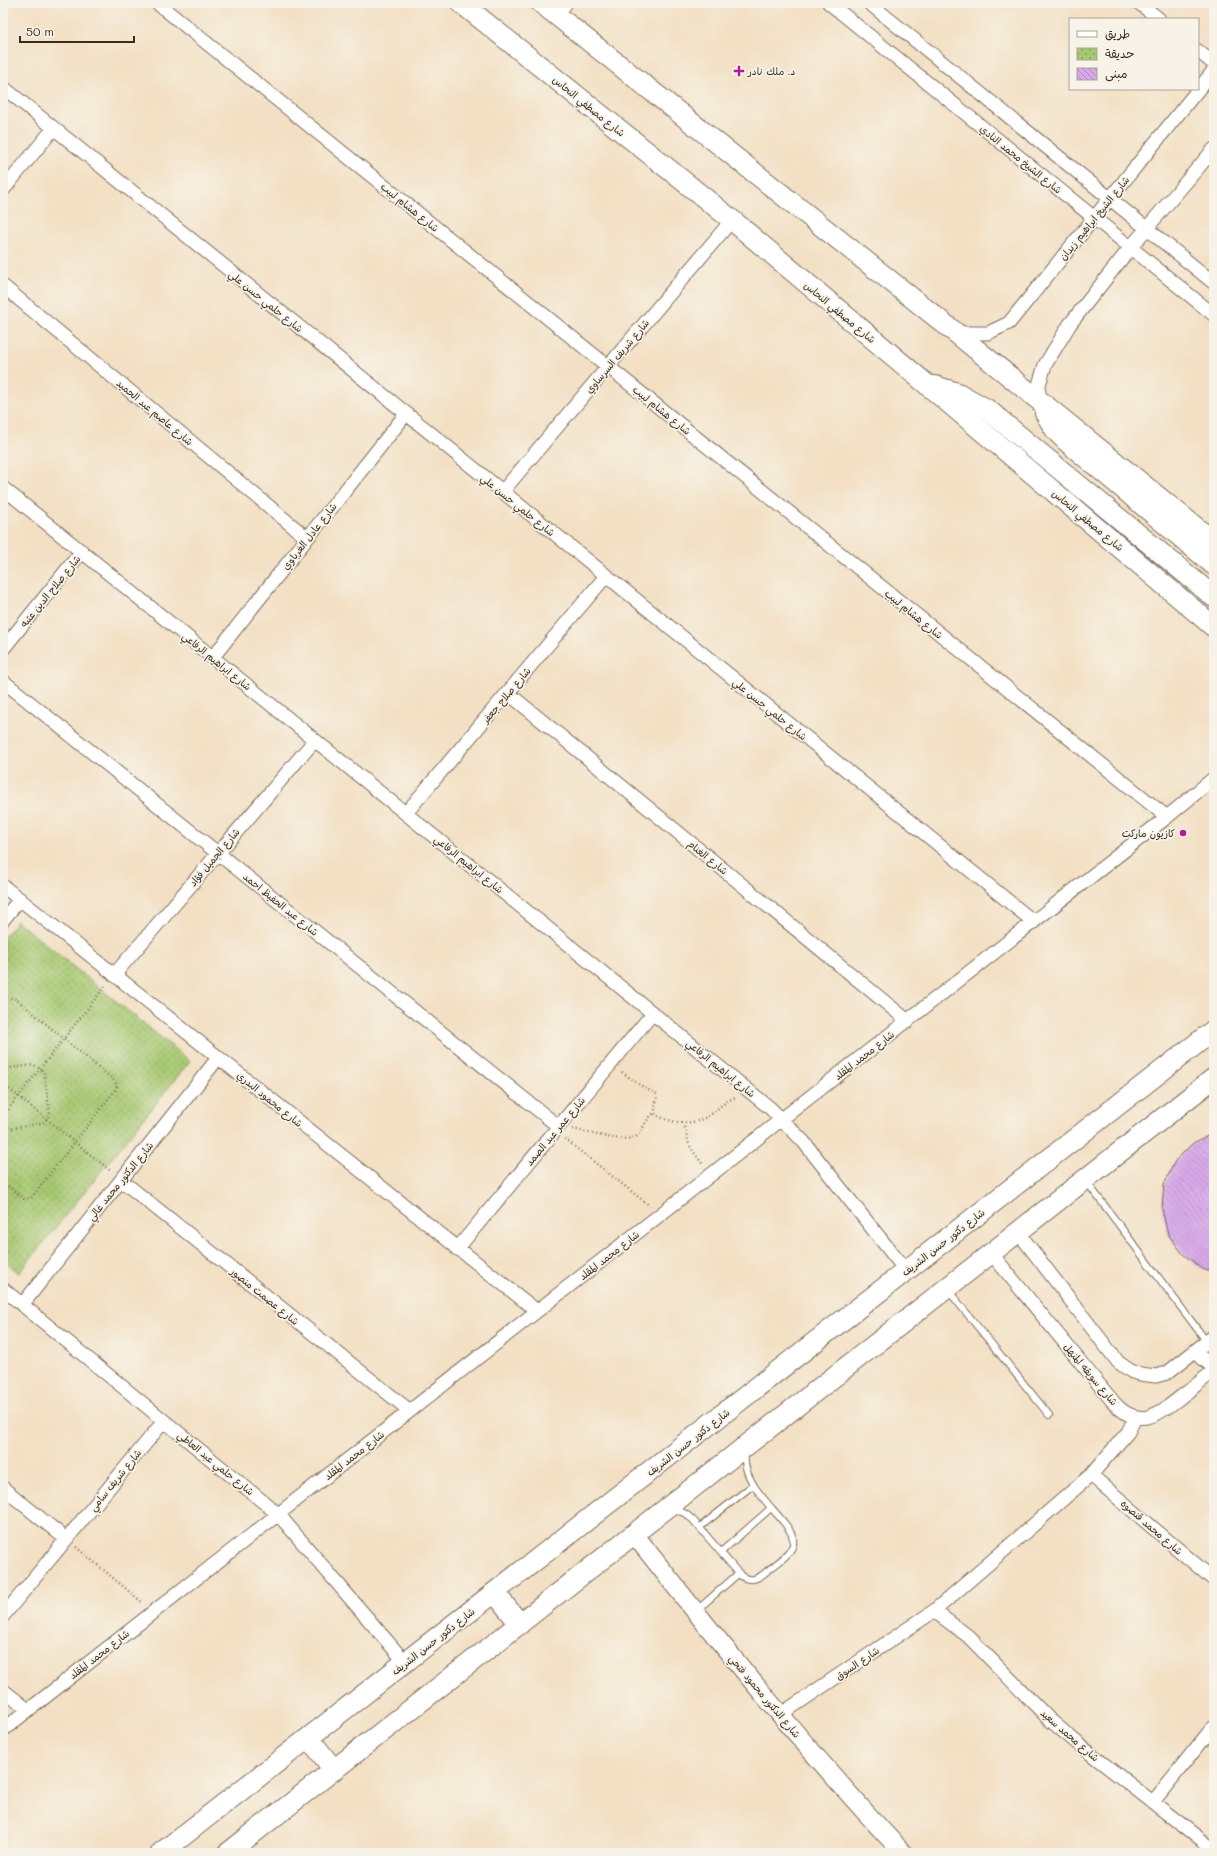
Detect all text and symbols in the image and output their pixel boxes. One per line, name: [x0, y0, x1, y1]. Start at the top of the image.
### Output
scale bar: [20, 18, 134, 44]
legend: [1069, 18, 1199, 90]
text: 50 m: [26, 23, 54, 39]
text: طريق: [1105, 25, 1130, 41]
text: حديقة: [1105, 45, 1134, 61]
place label: د. ملك نادر: [747, 64, 795, 78]
marker: د. ملك نادر: [733, 65, 745, 77]
text: مبنى: [1105, 65, 1128, 82]
street label: شارع مصطفي النحاس: [548, 72, 628, 142]
street label: شارع الشيخ محمد النادي: [976, 122, 1065, 198]
street label: شارع الشيخ ابراهيم زيدان: [1056, 173, 1133, 264]
street label: شارع هشام لبيب: [377, 179, 442, 236]
street label: شارع حلمي حسن علي: [224, 267, 306, 338]
street label: شارع مصطفي النحاس: [799, 278, 879, 349]
street label: شارع شريف السرساوي: [582, 316, 654, 397]
street label: شارع عاصم عبد الحميد: [113, 376, 196, 449]
street label: شارع هشام لبيب: [629, 382, 694, 439]
street label: شارع حلمي حسن علي: [476, 471, 558, 542]
street label: شارع مصطفي النحاس: [1047, 486, 1127, 557]
street label: شارع عادل الغرباوي: [278, 499, 341, 574]
street label: شارع صلاح الدين عتبه: [17, 552, 84, 631]
street label: شارع هشام لبيب: [881, 586, 946, 643]
street label: شارع ابراهيم الرفاعي: [178, 629, 255, 696]
street label: شارع صلاح جعفر: [478, 664, 534, 727]
street label: شارع حلمي حسن علي: [728, 675, 810, 746]
street label: شارع الجميل فؤاد: [185, 825, 243, 890]
place label: كازيون ماركت: [1122, 826, 1175, 841]
marker: كازيون ماركت: [1178, 828, 1188, 838]
street label: شارع ابراهيم الرفاعي: [430, 832, 507, 899]
street label: شارع الغنام: [684, 837, 731, 878]
street label: شارع عبد الحفيظ احمد: [240, 869, 322, 940]
street label: شارع محمد المقلد: [831, 1027, 898, 1084]
street label: شارع ابراهيم الرفاعي: [682, 1036, 759, 1103]
street label: شارع محمود البدري: [233, 1068, 306, 1132]
street label: شارع عمر عبد الصمد: [522, 1093, 589, 1169]
street label: شارع الدكتور محمد غالي: [84, 1138, 159, 1225]
street label: شارع دكتور حسن الشريف: [899, 1205, 988, 1280]
street label: شارع محمد المقلد: [576, 1227, 643, 1284]
street label: شارع عصمت منصور: [227, 1264, 302, 1329]
street label: شارع سويقه المنهل: [1060, 1340, 1121, 1409]
street label: شارع دكتور حسن الشريف: [644, 1405, 733, 1480]
street label: شارع محمد المقلد: [321, 1427, 388, 1484]
street label: شارع حلمي عبد العاطي: [173, 1428, 257, 1501]
street label: شارع شريف سامي: [86, 1446, 147, 1516]
street label: شارع محمد قنصوه: [1117, 1496, 1186, 1559]
street label: شارع دكتور حسن الشريف: [389, 1604, 478, 1679]
street label: شارع محمد المقلد: [66, 1626, 133, 1683]
street label: شارع السوق: [832, 1643, 883, 1684]
street label: شارع الدكتور محمود فتحي: [724, 1652, 804, 1743]
street label: شارع محمد سعيد: [1037, 1706, 1102, 1765]

